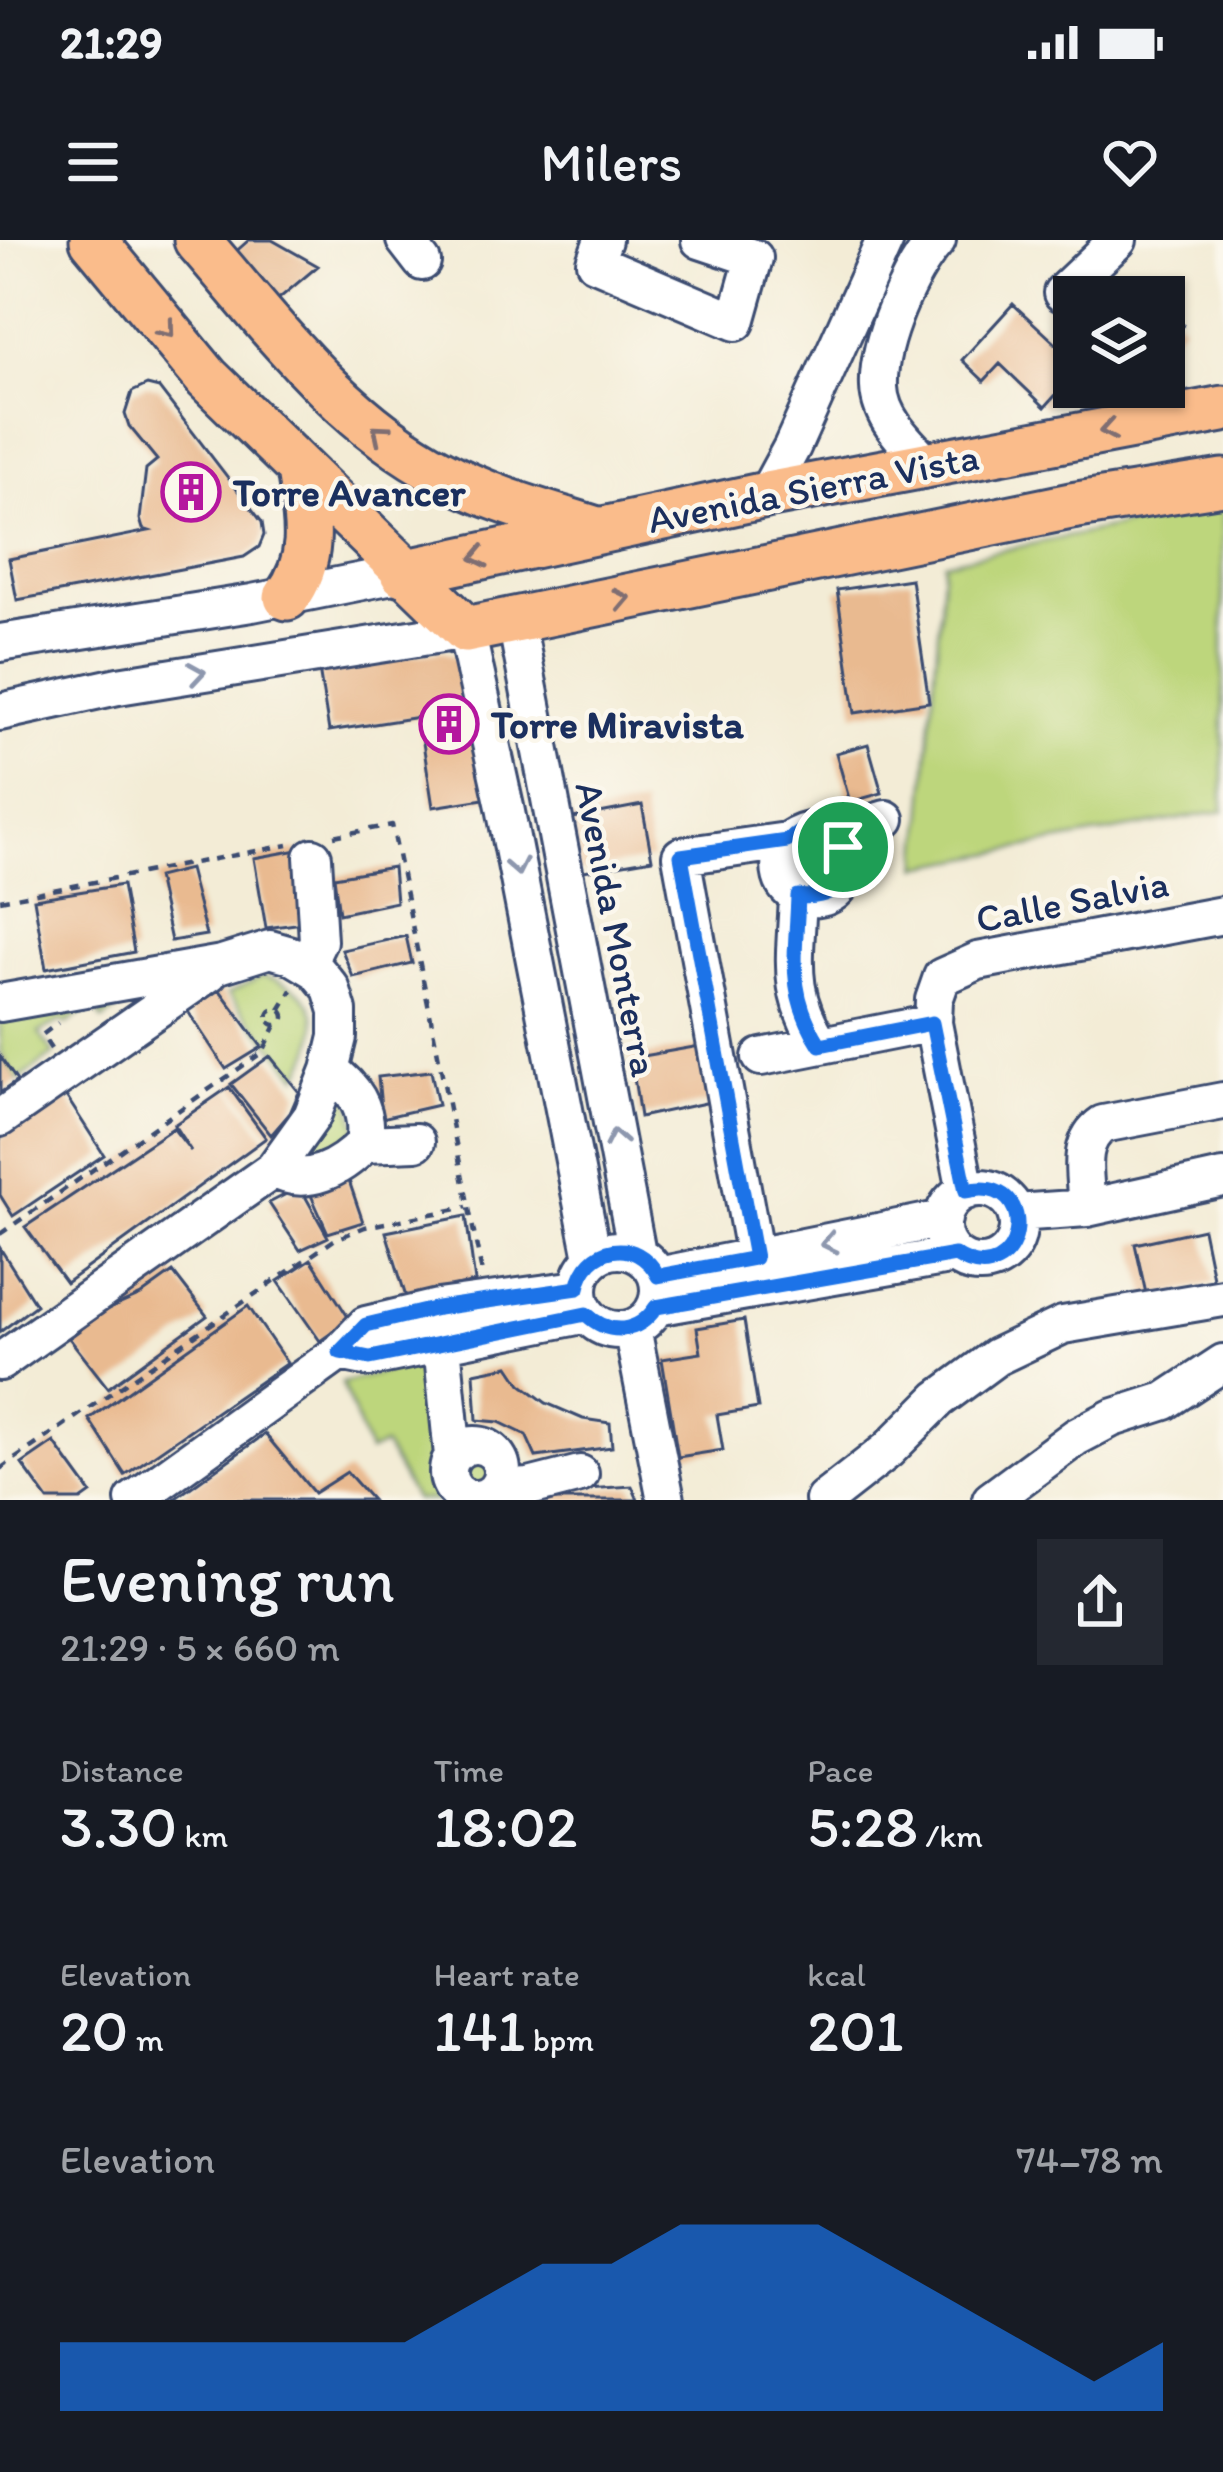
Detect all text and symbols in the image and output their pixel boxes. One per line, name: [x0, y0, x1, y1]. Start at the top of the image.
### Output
text: 21:29: [60, 15, 163, 69]
icon: menu: [60, 129, 126, 195]
icon: heart: [1097, 129, 1163, 195]
text: Milers: [541, 130, 682, 195]
map controls: [1053, 276, 1185, 408]
button: layers: [1053, 276, 1185, 408]
one-way arrow: [153, 316, 175, 338]
one-way arrow: [1098, 416, 1118, 442]
one-way arrow: [372, 424, 394, 446]
street label: Avenida Sierra Vista: [644, 433, 982, 543]
building icon: Torre Avancer: [160, 461, 222, 523]
place label: Torre Avancer: [232, 469, 466, 516]
one-way arrow: [469, 543, 489, 568]
one-way arrow: [611, 587, 631, 613]
one-way arrow: [187, 661, 207, 687]
building icon: Torre Miravista: [418, 693, 480, 755]
place label: Torre Miravista: [490, 701, 745, 748]
street label: Avenida Monterra: [565, 778, 669, 1080]
pin: [792, 796, 894, 898]
icon: arrive: [810, 814, 876, 880]
one-way arrow: [503, 857, 529, 877]
street label: Calle Salvia: [972, 859, 1172, 943]
one-way arrow: [603, 1128, 629, 1148]
one-way arrow: [819, 1229, 839, 1255]
text: Evening run: [60, 1539, 395, 1619]
button: share: [1037, 1539, 1163, 1665]
text: 21:29 · 5 × 660 m: [60, 1624, 340, 1671]
text: Distance: [60, 1751, 184, 1790]
text: Time: [434, 1751, 504, 1790]
text: Pace: [807, 1751, 873, 1790]
text: 3.30: [60, 1790, 177, 1862]
text: 18:02: [434, 1790, 578, 1862]
text: 5:28: [807, 1790, 918, 1862]
text: km: [177, 1816, 228, 1855]
text: /km: [918, 1816, 983, 1855]
text: Elevation: [60, 1955, 191, 1994]
text: Heart rate: [434, 1955, 580, 1994]
text: kcal: [807, 1955, 866, 1994]
text: 20: [60, 1994, 129, 2066]
text: 141: [434, 1994, 525, 2066]
text: 201: [807, 1994, 904, 2066]
text: m: [129, 2020, 164, 2059]
text: bpm: [525, 2020, 594, 2059]
text: Elevation: [60, 2136, 215, 2183]
text: 74–78 m: [1016, 2136, 1163, 2183]

